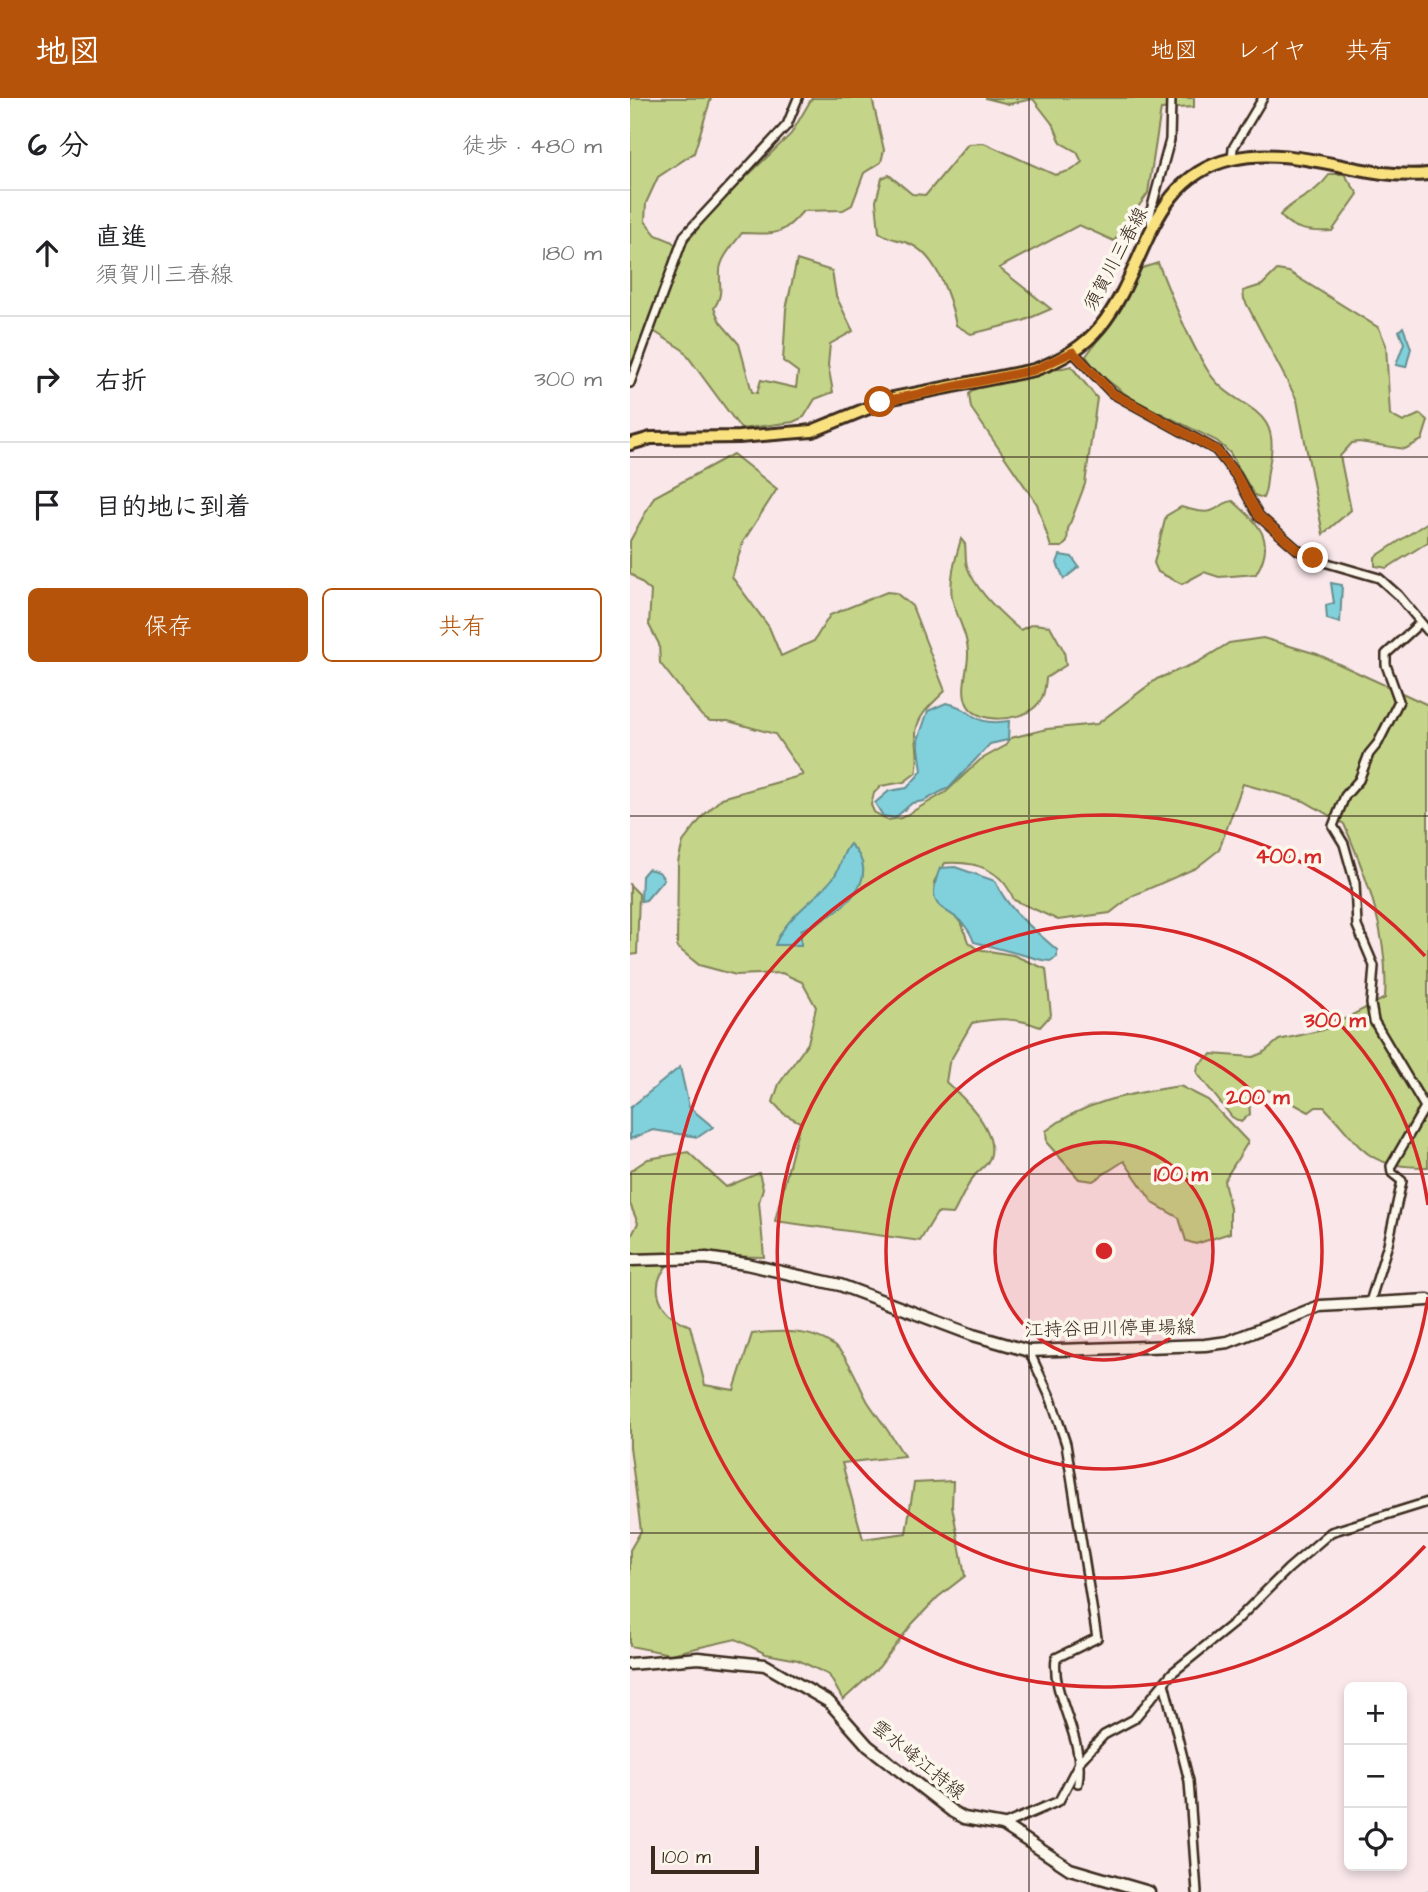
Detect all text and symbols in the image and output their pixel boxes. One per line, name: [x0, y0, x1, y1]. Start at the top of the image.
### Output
text: 地図: [35, 29, 101, 75]
text: 地図: [1150, 34, 1198, 68]
text: レイヤ: [1236, 34, 1307, 68]
text: 共有: [1345, 34, 1393, 68]
text: 6 分: [28, 125, 89, 167]
text: 徒歩 · 480 m: [462, 130, 602, 162]
street label: 須賀川三春線: [1077, 202, 1155, 316]
text: 直進: [95, 219, 147, 255]
icon: ahead: [28, 234, 66, 272]
text: 180 m: [543, 237, 602, 269]
text: 須賀川三春線: [95, 259, 233, 291]
icon: right: [28, 360, 66, 398]
text: 右折: [95, 363, 147, 399]
text: 300 m: [534, 363, 602, 395]
route start: [864, 386, 895, 417]
icon: arrive: [28, 486, 66, 524]
text: 目的地に到着: [95, 489, 251, 525]
route end: [1297, 542, 1328, 573]
button: 保存: [28, 588, 308, 662]
button: 共有: [322, 588, 602, 662]
text: 400 m: [1255, 842, 1321, 871]
text: 300 m: [1303, 1006, 1367, 1035]
text: 200 m: [1225, 1083, 1290, 1112]
text: 100 m: [1154, 1160, 1209, 1189]
centre of rings: [1092, 1239, 1116, 1263]
street label: 江持谷田川停車場線: [1024, 1314, 1196, 1344]
map controls: [1344, 1682, 1407, 1871]
button: +: [1344, 1682, 1407, 1745]
street label: 雲水峰江持線: [865, 1714, 971, 1806]
button: −: [1344, 1745, 1407, 1808]
button: locate: [1344, 1808, 1407, 1871]
scale bar: [651, 1843, 760, 1875]
text: 100 m: [662, 1844, 711, 1871]

